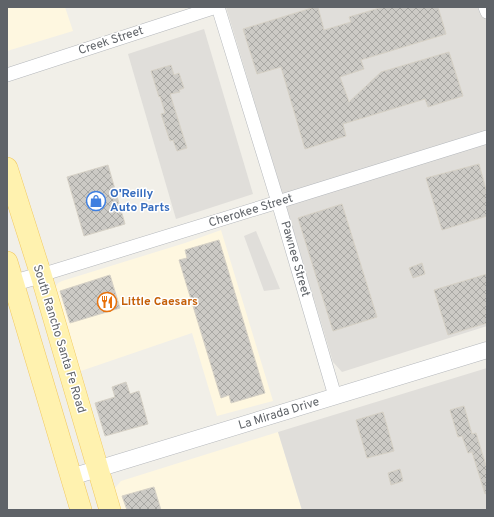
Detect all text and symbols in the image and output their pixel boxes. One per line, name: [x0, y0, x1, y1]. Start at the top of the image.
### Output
street label: Creek Street: [76, 23, 146, 59]
place label: O'Reilly Auto Parts: [110, 186, 170, 216]
shop icon: O'Reilly Auto Parts: [85, 190, 107, 212]
street label: Cherokee Street: [207, 191, 295, 231]
street label: Pawnee Street: [277, 219, 313, 299]
street label: South Rancho Santa Fe Road: [29, 263, 89, 415]
restaurant icon: Little Caesars: [96, 291, 118, 313]
place label: Little Caesars: [121, 294, 198, 310]
street label: La Mirada Drive: [237, 394, 321, 434]

